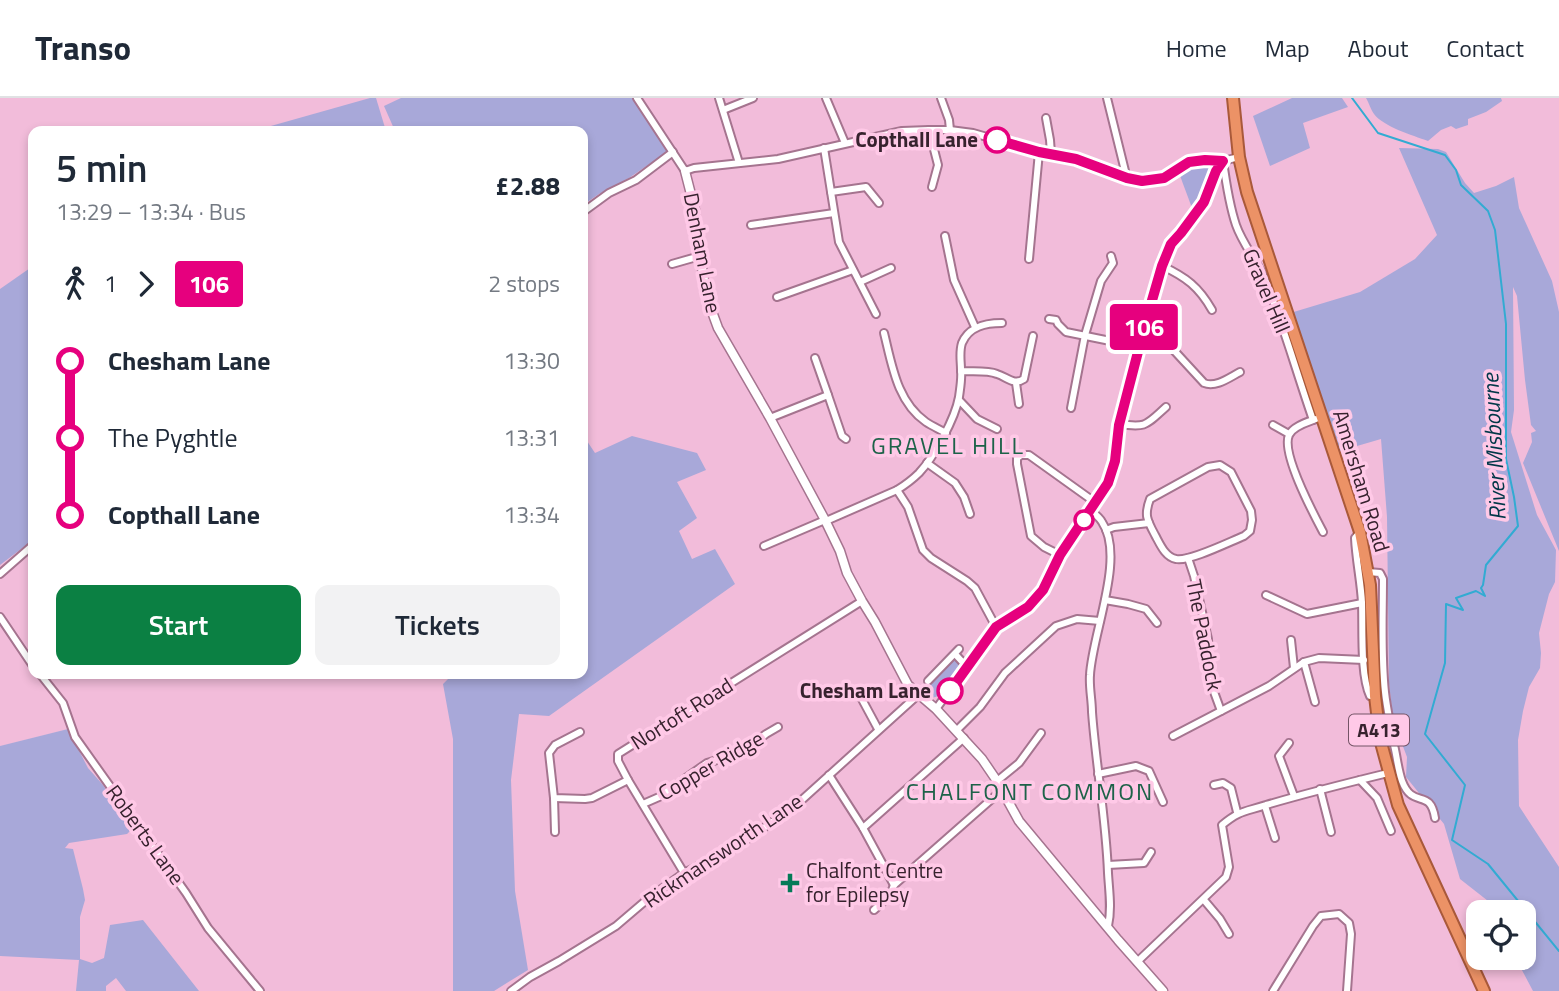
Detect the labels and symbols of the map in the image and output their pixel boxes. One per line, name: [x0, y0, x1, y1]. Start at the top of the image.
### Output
place label: Copthall Lane: [855, 123, 978, 155]
marker: Copthall Lane: [984, 127, 1010, 153]
street label: Denham Lane: [676, 190, 730, 316]
street label: Gravel Hill: [1235, 243, 1299, 338]
line badge: 106: [1104, 304, 1184, 350]
water label: River Misbourne: [1472, 371, 1515, 521]
street label: Amersham Road: [1325, 406, 1399, 556]
district label: GRAVEL HILL: [871, 427, 1025, 463]
unlabelled marker: [1074, 510, 1094, 530]
street label: The Paddock: [1179, 576, 1231, 693]
street label: Nortoft Road: [624, 669, 739, 757]
place label: Chesham Lane: [800, 674, 931, 706]
marker: Chesham Lane: [937, 678, 963, 704]
road number: A413: [1349, 715, 1409, 746]
street label: Copper Ridge: [652, 722, 769, 808]
district label: CHALFONT COMMON: [906, 773, 1154, 809]
street label: Roberts Lane: [98, 778, 193, 891]
street label: Rickmansworth Lane: [636, 785, 808, 915]
place label: Chalfont Centre for Epilepsy: [806, 854, 943, 910]
marker: Chalfont Centre for Epilepsy: [780, 873, 800, 893]

